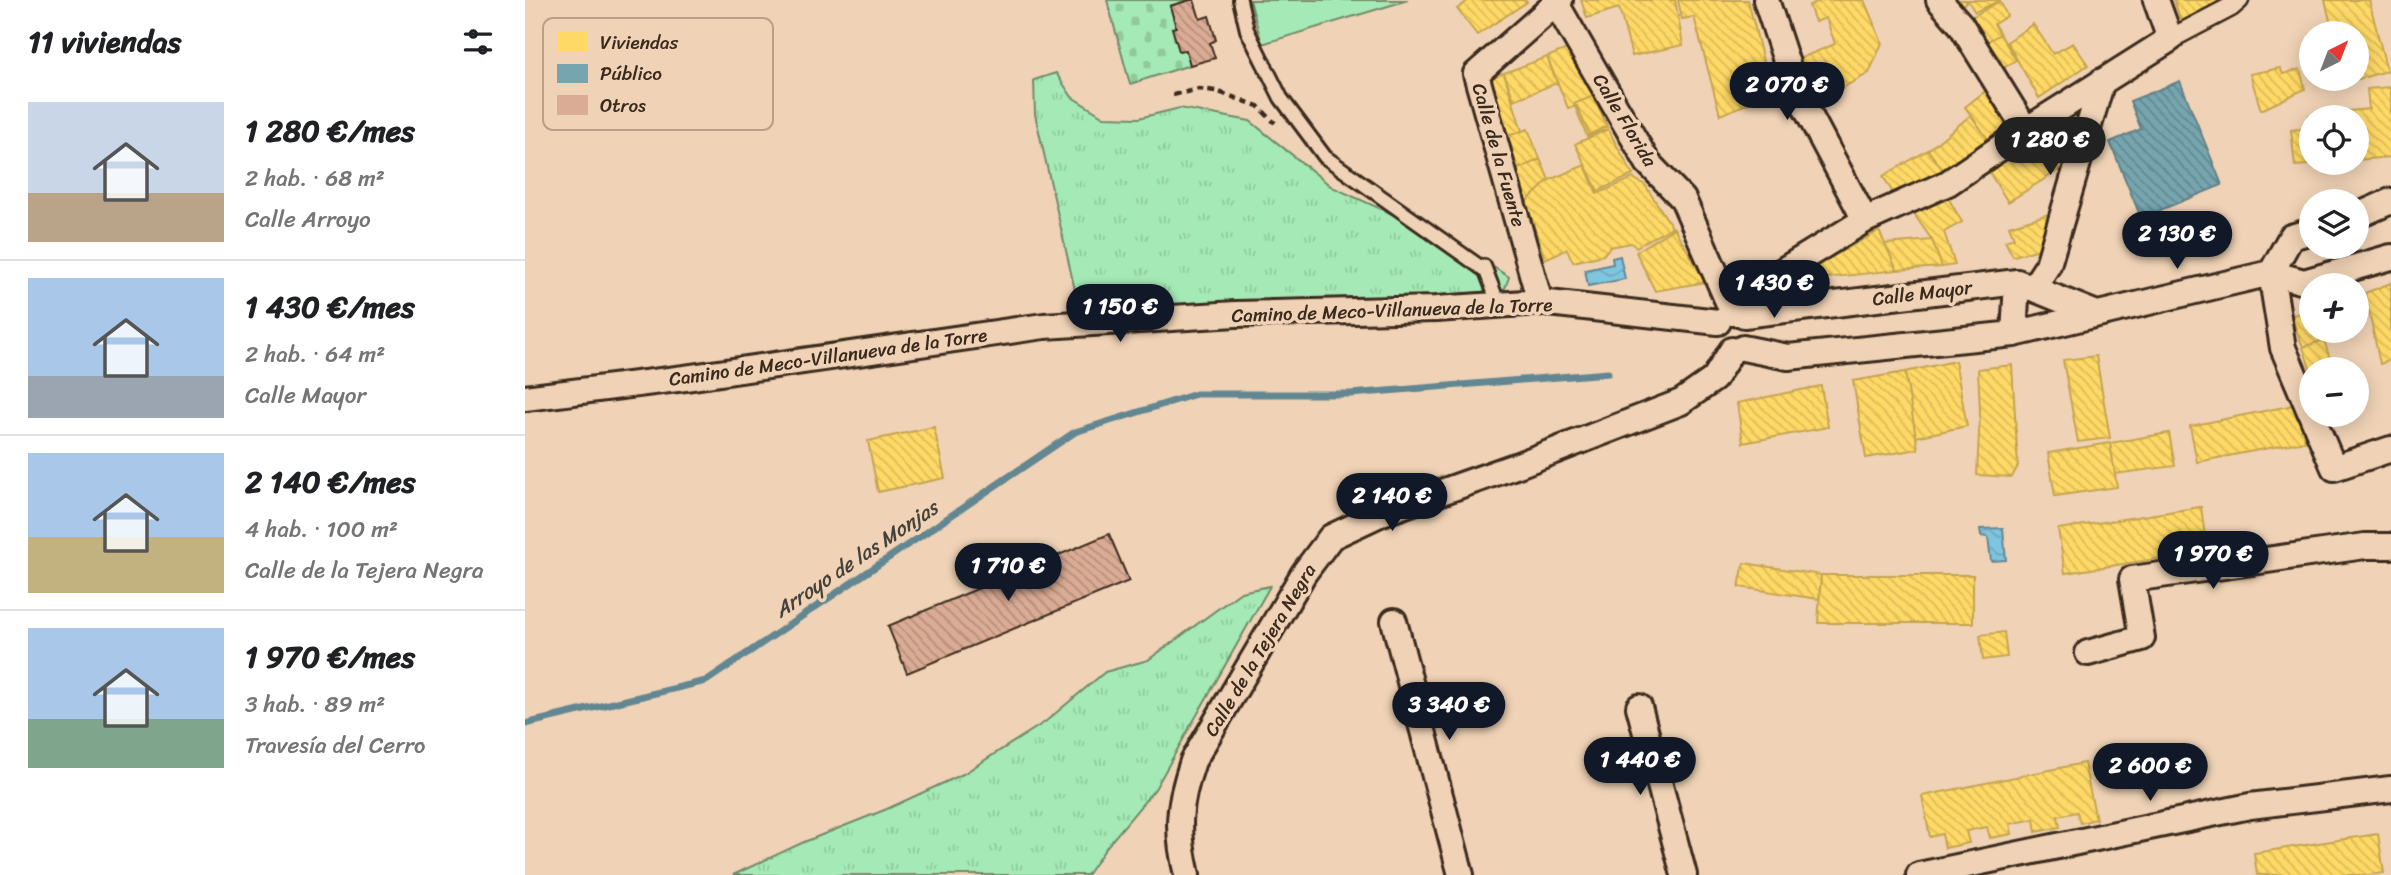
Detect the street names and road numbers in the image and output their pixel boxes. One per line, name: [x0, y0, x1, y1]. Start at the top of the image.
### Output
street label: Calle Florida: [1584, 67, 1666, 174]
street label: Calle de la Fuente: [1463, 79, 1535, 231]
street label: Calle Mayor: [1870, 270, 1975, 315]
street label: Camino de Meco-Villanueva de la Torre: [1231, 288, 1553, 332]
street label: Camino de Meco-Villanueva de la Torre: [667, 318, 989, 396]
street label: Calle de la Tejera Negra: [1195, 557, 1325, 743]

